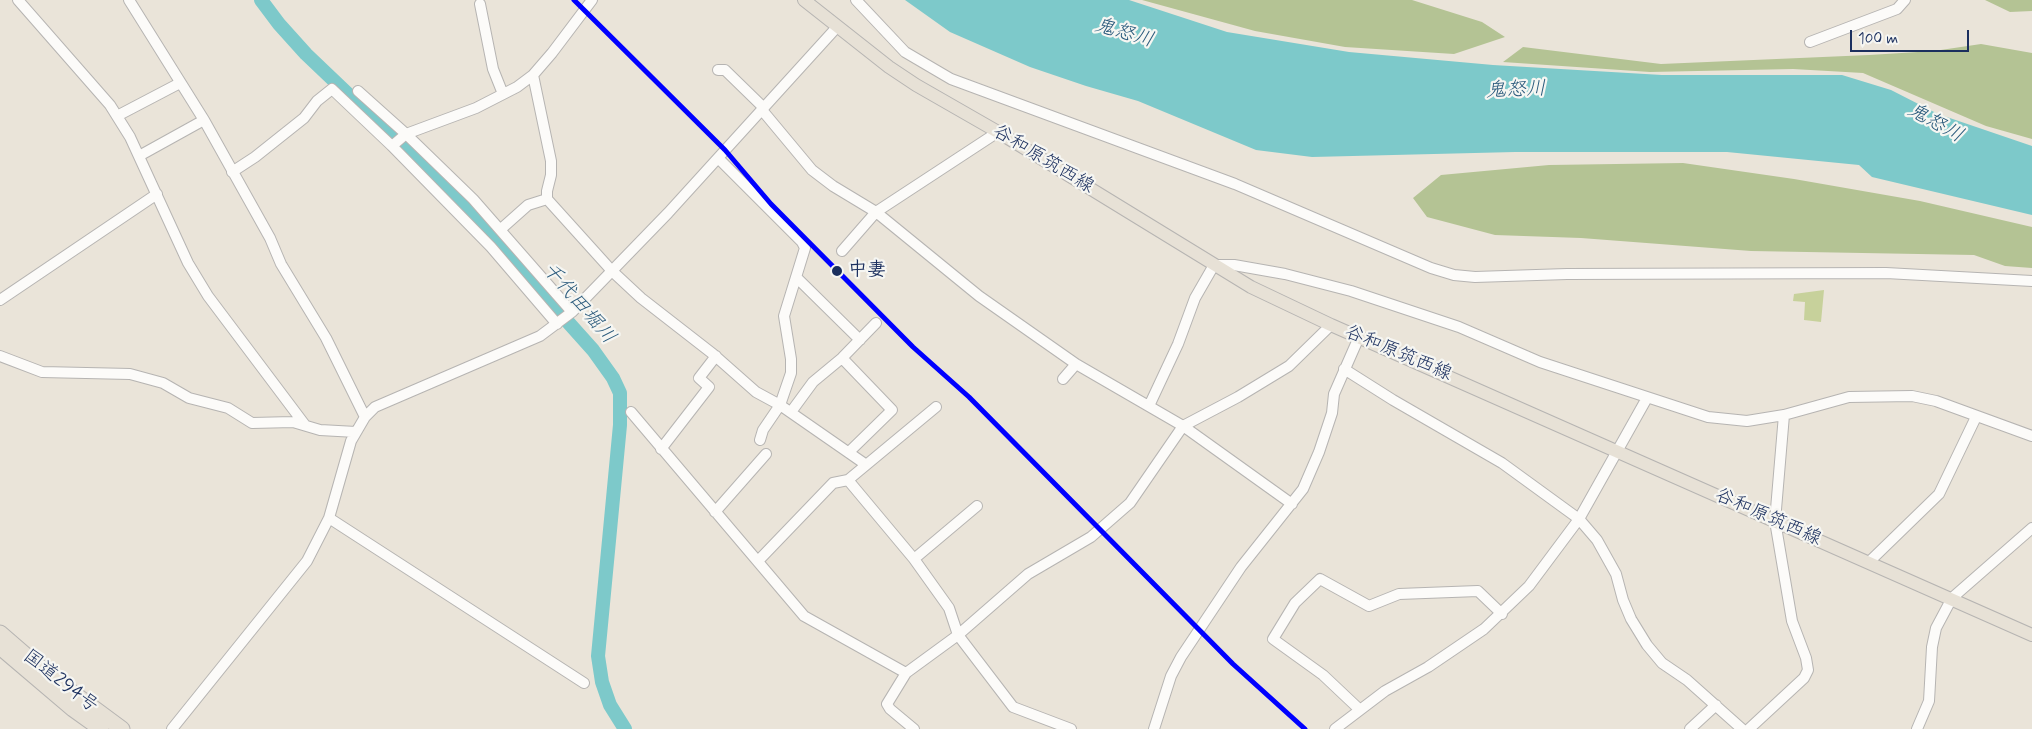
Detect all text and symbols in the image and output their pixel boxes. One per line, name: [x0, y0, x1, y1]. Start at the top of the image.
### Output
water label: 鬼怒川: [1092, 14, 1156, 54]
scale bar: [1852, 20, 1971, 52]
text: 100 m: [1858, 29, 1898, 49]
water label: 鬼怒川: [1486, 78, 1546, 104]
water label: 鬼怒川: [1903, 99, 1967, 149]
street label: 谷和原筑西線: [988, 121, 1098, 199]
water label: 千代田堀川: [536, 258, 620, 350]
place label: 中妻: [848, 260, 886, 282]
marker: 中妻: [830, 264, 844, 278]
street label: 谷和原筑西線: [1341, 321, 1455, 387]
street label: 谷和原筑西線: [1711, 484, 1825, 552]
street label: 国道294号: [18, 646, 102, 718]

